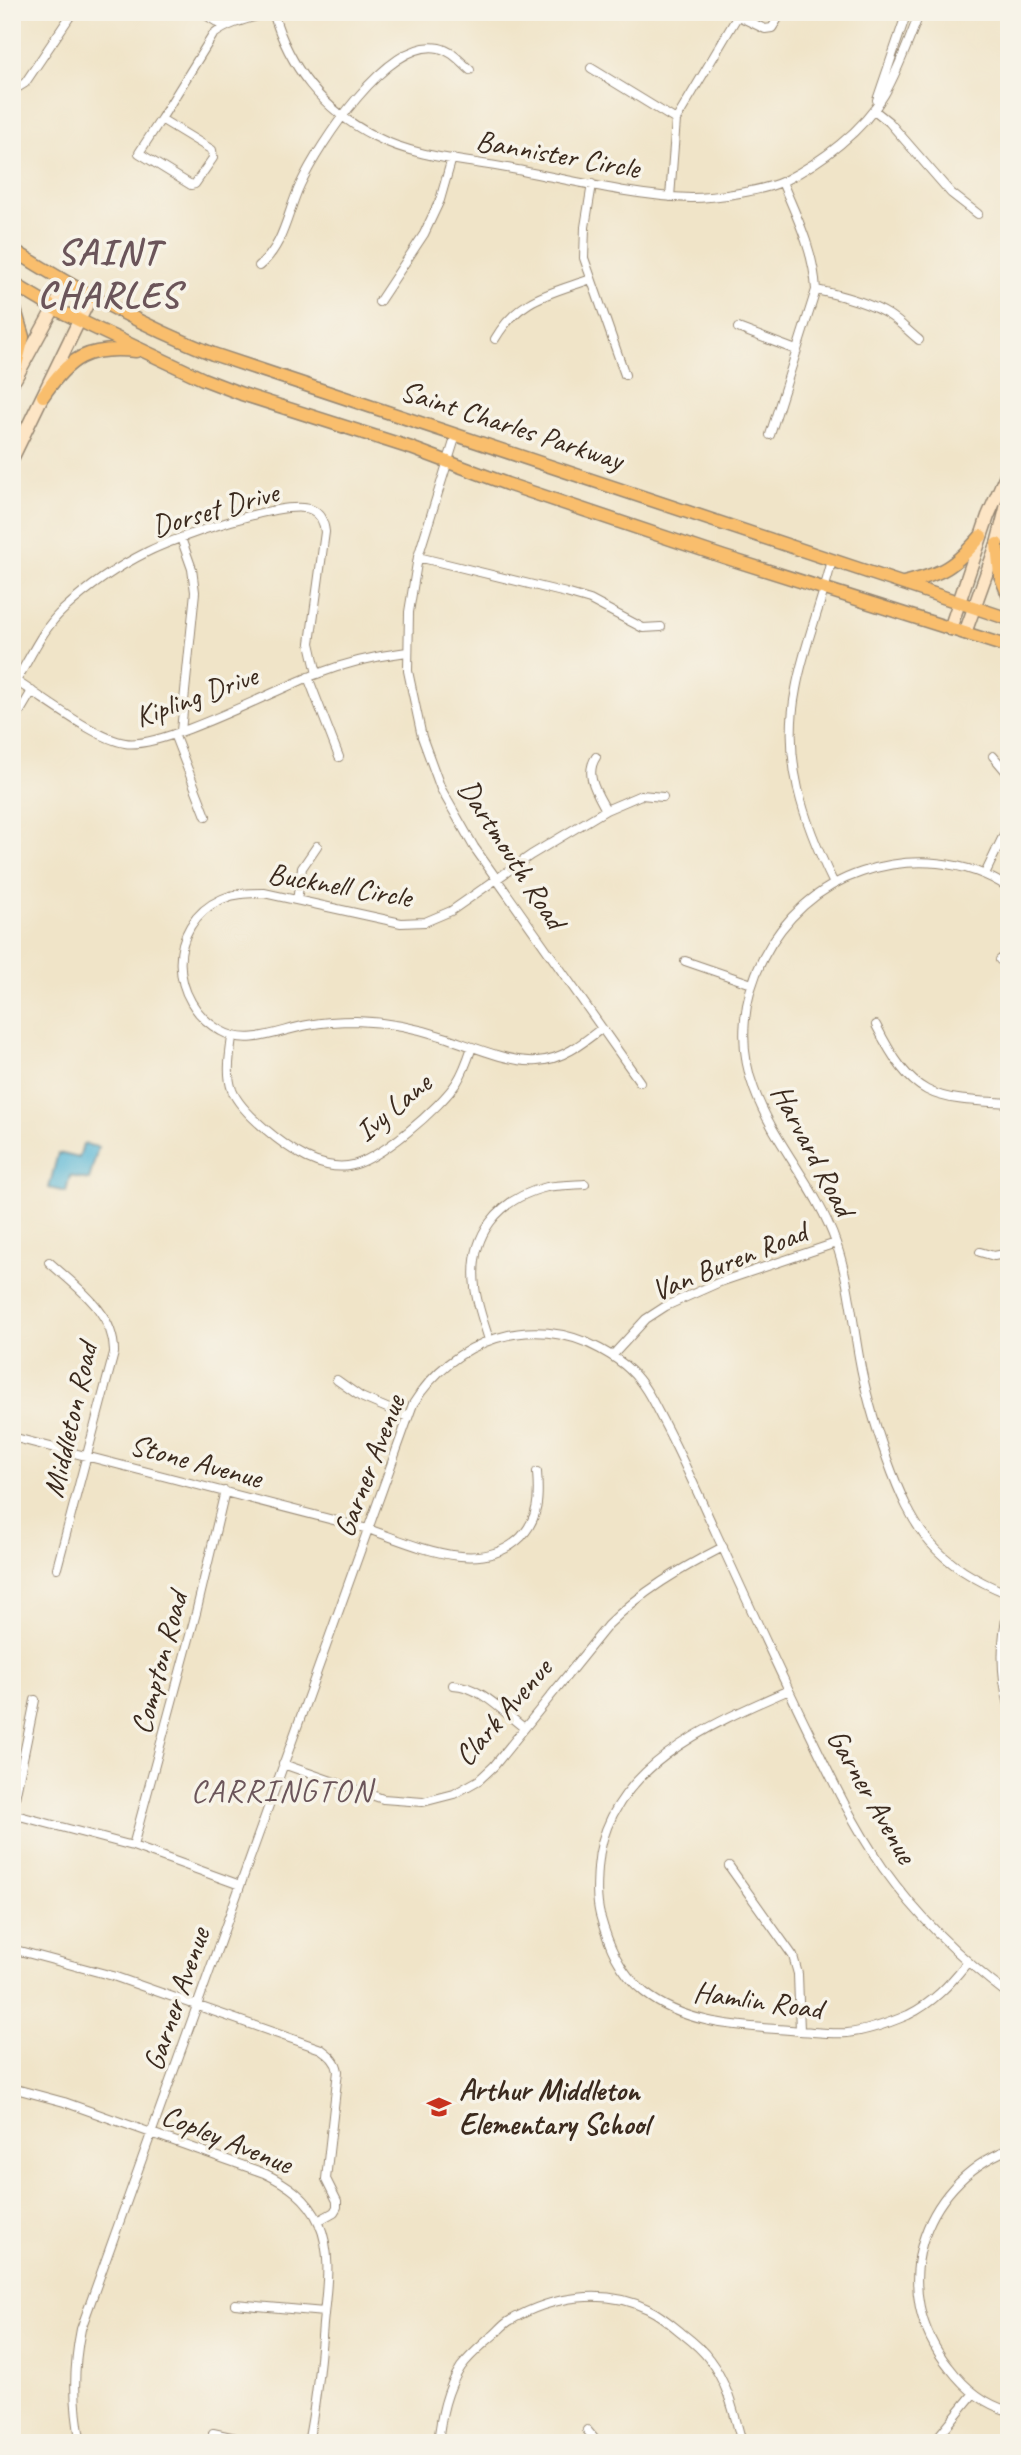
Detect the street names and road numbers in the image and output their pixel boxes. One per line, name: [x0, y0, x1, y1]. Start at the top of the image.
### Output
street label: Bannister Circle: [473, 121, 645, 187]
street label: Saint Charles Parkway: [396, 371, 631, 480]
street label: Dorset Drive: [147, 472, 285, 545]
street label: Kipling Drive: [129, 656, 265, 736]
street label: Dartmouth Road: [450, 772, 577, 939]
street label: Bucknell Circle: [265, 854, 417, 917]
street label: Ivy Lane: [347, 1063, 441, 1150]
street label: Harvard Road: [762, 1078, 866, 1226]
street label: Van Buren Road: [646, 1211, 816, 1309]
street label: Middleton Road: [34, 1335, 107, 1501]
street label: Garner Avenue: [325, 1388, 414, 1542]
street label: Stone Avenue: [126, 1425, 268, 1497]
street label: Compton Road: [122, 1584, 197, 1738]
street label: Clark Avenue: [446, 1649, 562, 1774]
street label: Garner Avenue: [818, 1722, 927, 1872]
street label: Garner Avenue: [134, 1920, 219, 2076]
street label: Hamlin Road: [691, 1972, 829, 2028]
street label: Copley Avenue: [156, 2096, 300, 2183]

